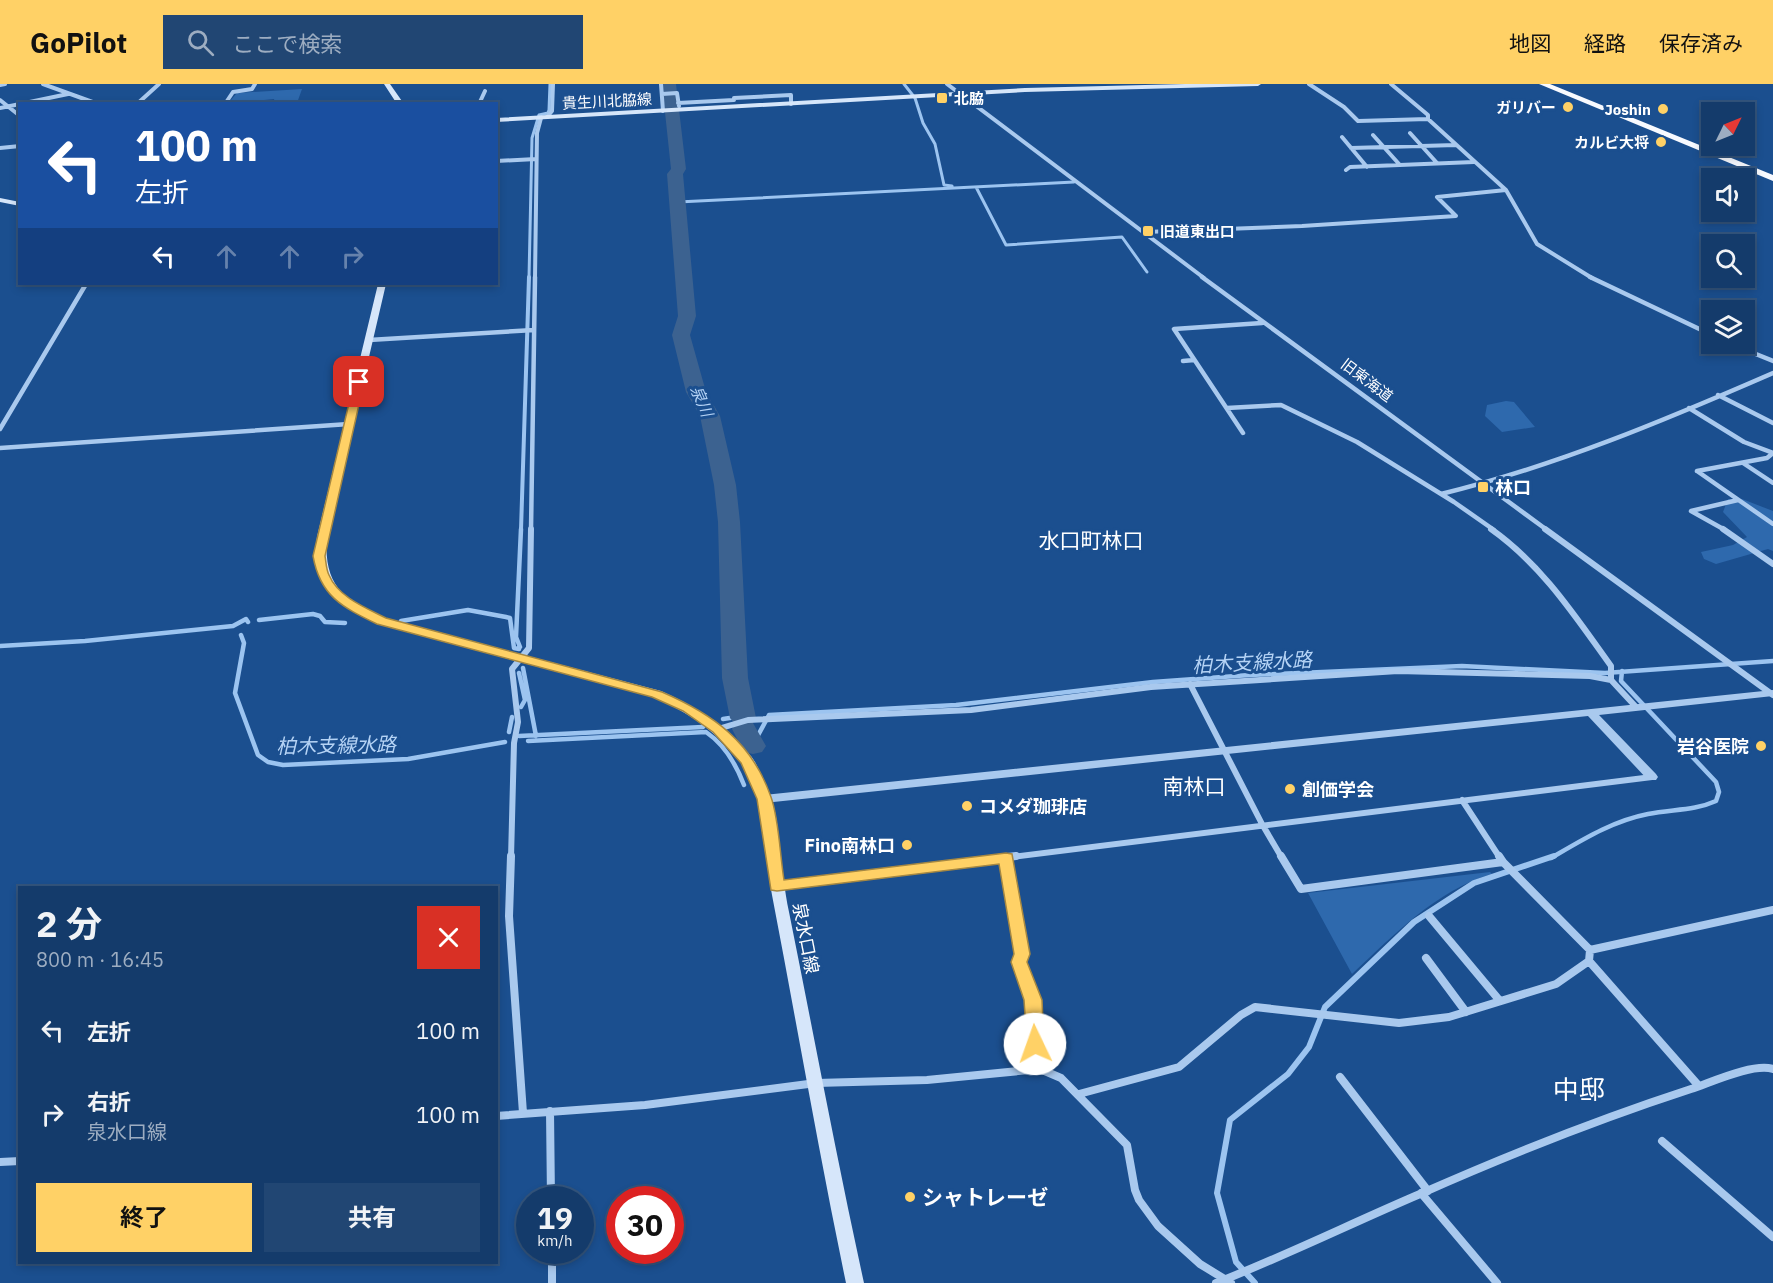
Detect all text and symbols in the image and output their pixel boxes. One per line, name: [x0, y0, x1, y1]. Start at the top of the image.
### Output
search box: [163, 15, 583, 69]
text: GoPilot: [30, 24, 127, 61]
icon: search: [184, 26, 217, 59]
text: ここで検索: [232, 29, 342, 58]
text: 地図: [1509, 29, 1551, 57]
text: 経路: [1584, 29, 1626, 57]
text: 保存済み: [1659, 29, 1743, 57]
street label: 貴生川北脇線: [562, 89, 652, 113]
place label: 北脇: [954, 89, 984, 108]
marker: 北脇: [935, 91, 949, 105]
place label: ガリバー: [1496, 98, 1556, 117]
marker: ガリバー: [1561, 100, 1575, 114]
place label: Joshin: [1604, 100, 1651, 119]
marker: Joshin: [1656, 102, 1670, 116]
north arrow: [1701, 102, 1755, 156]
map controls: [1701, 102, 1755, 354]
text: 100 m: [135, 118, 258, 173]
icon: left: [36, 126, 114, 204]
place label: カルビ大将: [1574, 133, 1649, 152]
marker: カルビ大将: [1654, 135, 1668, 149]
button: sound: [1701, 168, 1755, 222]
text: 左折: [135, 174, 189, 209]
place label: 旧道東出口: [1160, 222, 1235, 241]
marker: 旧道東出口: [1141, 224, 1155, 238]
button: search: [1701, 234, 1755, 288]
icon: left: [147, 240, 180, 273]
icon: ahead: [210, 240, 243, 273]
icon: ahead: [273, 240, 306, 273]
icon: right: [336, 240, 369, 273]
button: layers: [1701, 300, 1755, 354]
street label: 旧東海道: [1337, 354, 1397, 406]
pin: [333, 356, 384, 407]
icon: arrive: [342, 365, 375, 398]
water label: 泉川: [687, 382, 718, 421]
place label: 林口: [1495, 476, 1531, 499]
marker: 林口: [1476, 480, 1490, 494]
district label: 水口町林口: [1039, 526, 1144, 554]
water label: 柏木支線水路: [1191, 645, 1315, 679]
water label: 柏木支線水路: [276, 730, 398, 760]
place label: 岩谷医院: [1677, 735, 1749, 758]
marker: 岩谷医院: [1754, 739, 1768, 753]
district label: 南林口: [1163, 772, 1226, 800]
place label: 創価学会: [1302, 778, 1374, 801]
marker: 創価学会: [1283, 782, 1297, 796]
place label: コメダ珈琲店: [979, 795, 1087, 818]
marker: コメダ珈琲店: [960, 799, 974, 813]
place label: Fino南林口: [804, 834, 895, 857]
marker: Fino南林口: [900, 838, 914, 852]
text: 2 分: [36, 900, 102, 947]
street label: 泉水口線: [788, 900, 824, 976]
button: close: [417, 906, 480, 969]
text: 800 m · 16:45: [36, 946, 164, 973]
position arrow: [1003, 1012, 1067, 1076]
icon: left: [36, 1014, 69, 1047]
text: 100 m: [416, 1016, 480, 1045]
text: 左折: [87, 1017, 131, 1046]
district label: 中邸: [1553, 1072, 1605, 1106]
text: 右折: [87, 1087, 131, 1116]
icon: right: [36, 1098, 69, 1131]
text: 100 m: [416, 1100, 480, 1129]
text: 泉水口線: [87, 1118, 167, 1145]
button: 終了: [36, 1183, 252, 1252]
button: 共有: [264, 1183, 480, 1252]
place label: シャトレーゼ: [922, 1183, 1048, 1211]
speed limit sign: 30: [606, 1186, 684, 1264]
marker: シャトレーゼ: [903, 1190, 917, 1204]
text: 19: [537, 1198, 573, 1237]
text: km/h: [537, 1231, 573, 1250]

